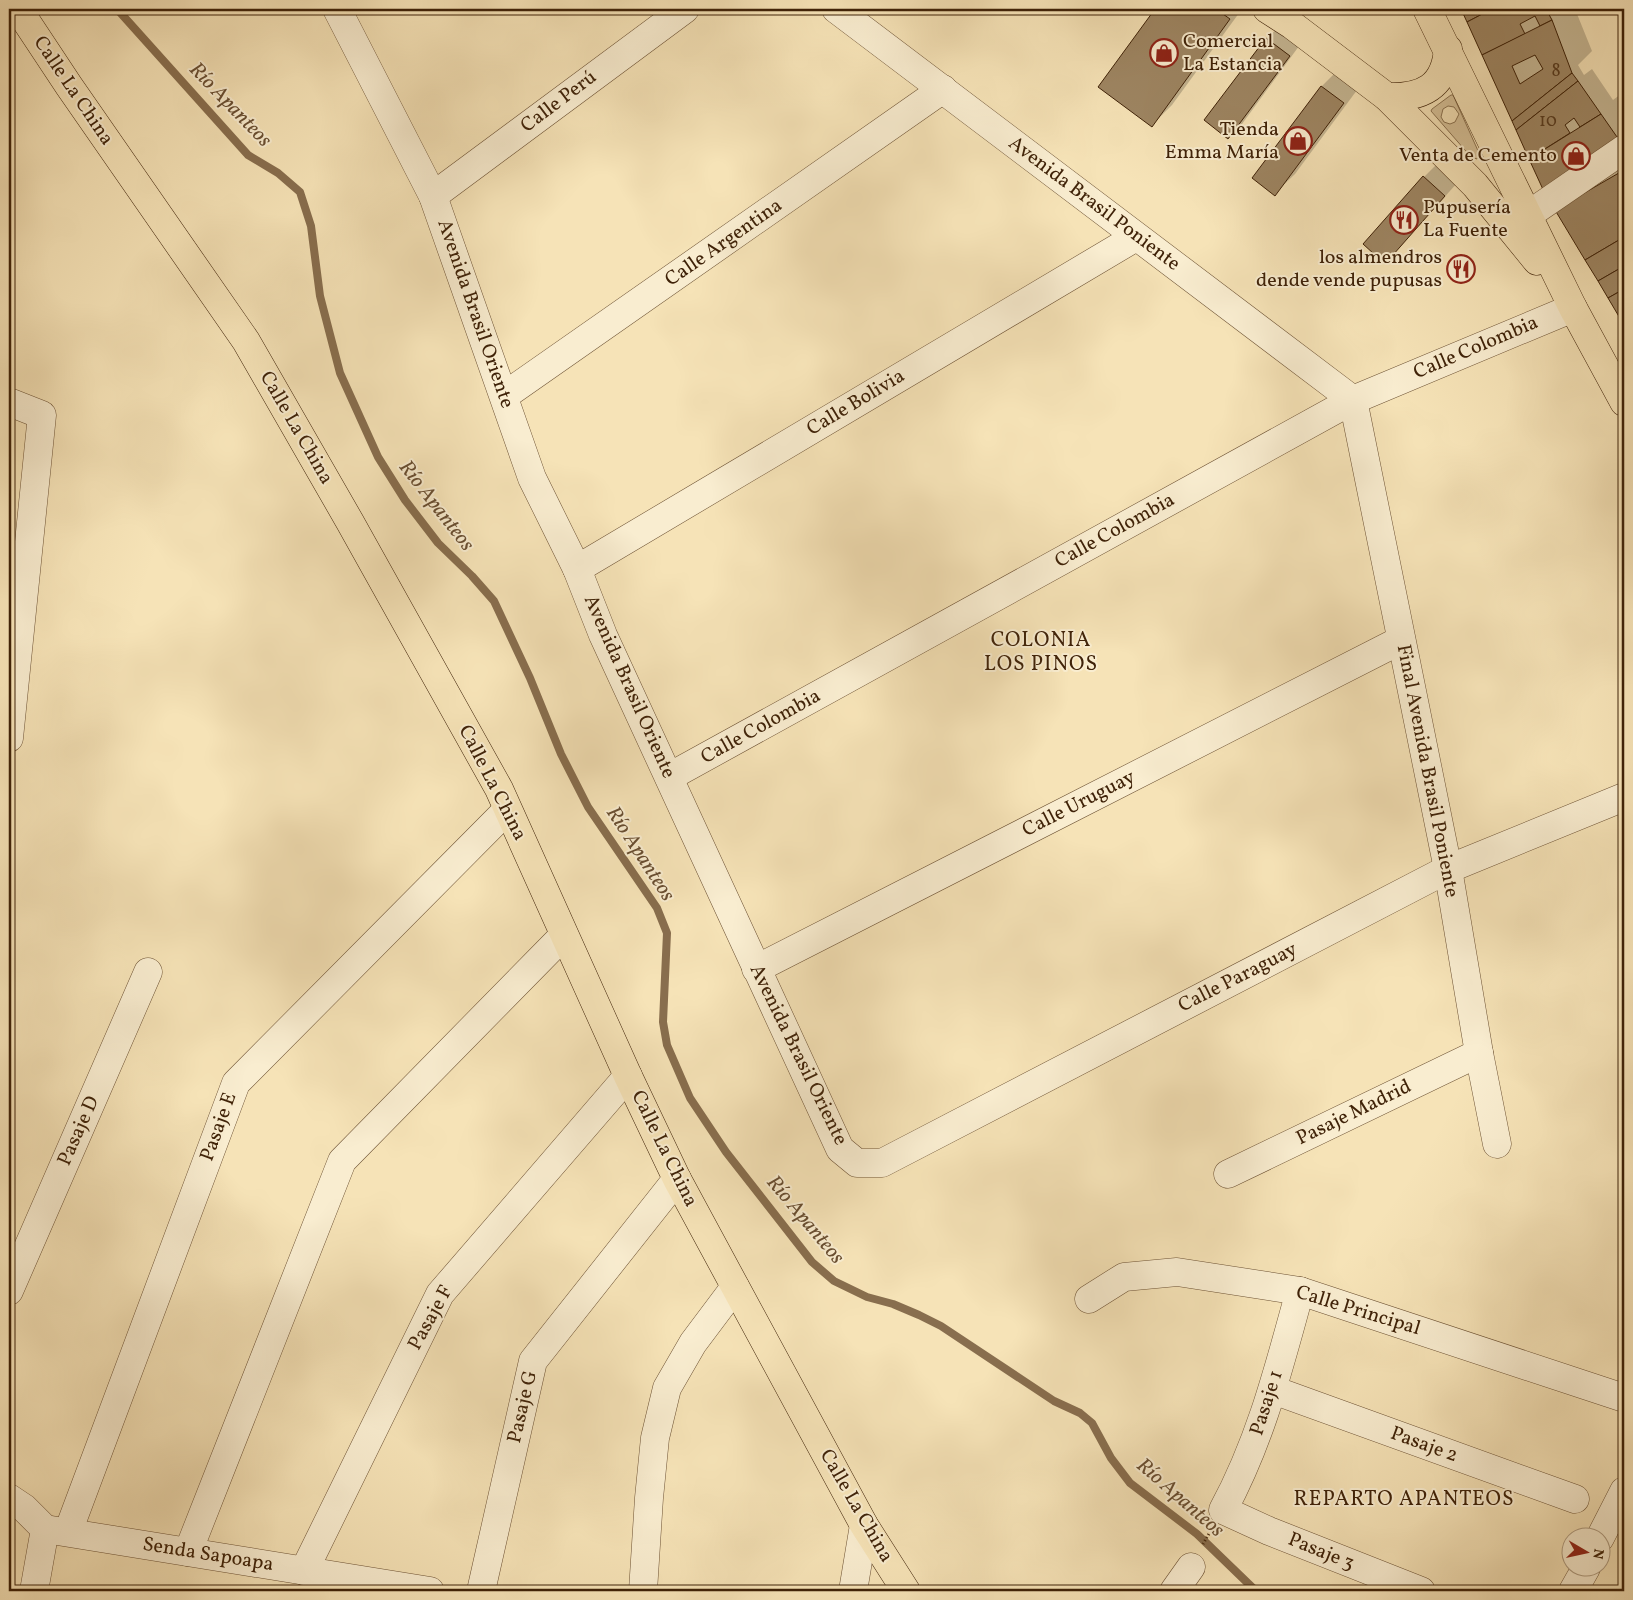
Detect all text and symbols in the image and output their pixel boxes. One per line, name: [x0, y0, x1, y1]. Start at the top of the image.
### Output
place label: Comercial La Estancia: [1183, 28, 1283, 79]
street label: Calle La China: [26, 31, 120, 151]
shop icon: Comercial La Estancia: [1149, 38, 1179, 68]
water label: Río Apanteos: [182, 56, 278, 154]
house number: 8: [1551, 59, 1561, 84]
street label: Calle Perú: [515, 64, 603, 140]
house number: 10: [1539, 109, 1557, 134]
place label: Tienda Emma María: [1165, 116, 1279, 167]
shop icon: Tienda Emma María: [1283, 126, 1313, 156]
street label: Avenida Brasil Poniente: [1002, 130, 1186, 278]
shop icon: Venta de Cemento: [1561, 141, 1591, 171]
place label: Venta de Cemento: [1399, 142, 1557, 170]
street label: Calle Argentina: [660, 192, 788, 294]
place label: Pupusería La Fuente: [1423, 194, 1511, 245]
restaurant icon: Pupusería La Fuente: [1389, 205, 1419, 235]
street label: Avenida Brasil Oriente: [430, 216, 520, 412]
place label: los almendros dende vende pupusas: [1256, 244, 1442, 295]
restaurant icon: los almendros dende vende pupusas: [1446, 254, 1476, 284]
street label: Calle Colombia: [1409, 309, 1543, 387]
street label: Calle Bolivia: [802, 363, 910, 443]
street label: Calle La China: [252, 366, 340, 490]
water label: Río Apanteos: [391, 454, 481, 558]
street label: Calle Colombia: [1050, 486, 1180, 576]
street label: Avenida Brasil Oriente: [576, 591, 682, 783]
district label: COLONIA LOS PINOS: [984, 626, 1098, 679]
street label: Final Avenida Brasil Poniente: [1389, 642, 1465, 900]
street label: Calle Colombia: [696, 682, 826, 772]
street label: Calle La China: [451, 720, 533, 846]
street label: Calle Uruguay: [1018, 763, 1140, 844]
water label: Río Apanteos: [598, 801, 682, 907]
street label: Calle Paraguay: [1174, 936, 1302, 1020]
street label: Avenida Brasil Oriente: [742, 960, 854, 1150]
street label: Pasaje Madrid: [1292, 1073, 1416, 1153]
street label: Calle La China: [624, 1086, 704, 1212]
street label: Pasaje E: [194, 1089, 244, 1165]
street label: Pasaje D: [51, 1092, 107, 1170]
water label: Río Apanteos: [759, 1169, 851, 1271]
street label: Calle Principal: [1292, 1279, 1424, 1343]
street label: Pasaje F: [402, 1280, 460, 1356]
street label: Pasaje 1: [1243, 1367, 1291, 1439]
street label: Pasaje G: [501, 1368, 545, 1446]
street label: Pasaje 2: [1386, 1420, 1462, 1470]
street label: Calle La China: [812, 1444, 900, 1568]
water label: Río Apanteos: [1130, 1452, 1231, 1545]
district label: REPARTO APANTEOS: [1293, 1485, 1515, 1514]
street label: Pasaje 3: [1284, 1526, 1358, 1578]
north arrow: [1560, 1528, 1610, 1578]
street label: Senda Sapoapa: [141, 1531, 276, 1579]
text: N: [1587, 1547, 1608, 1560]

